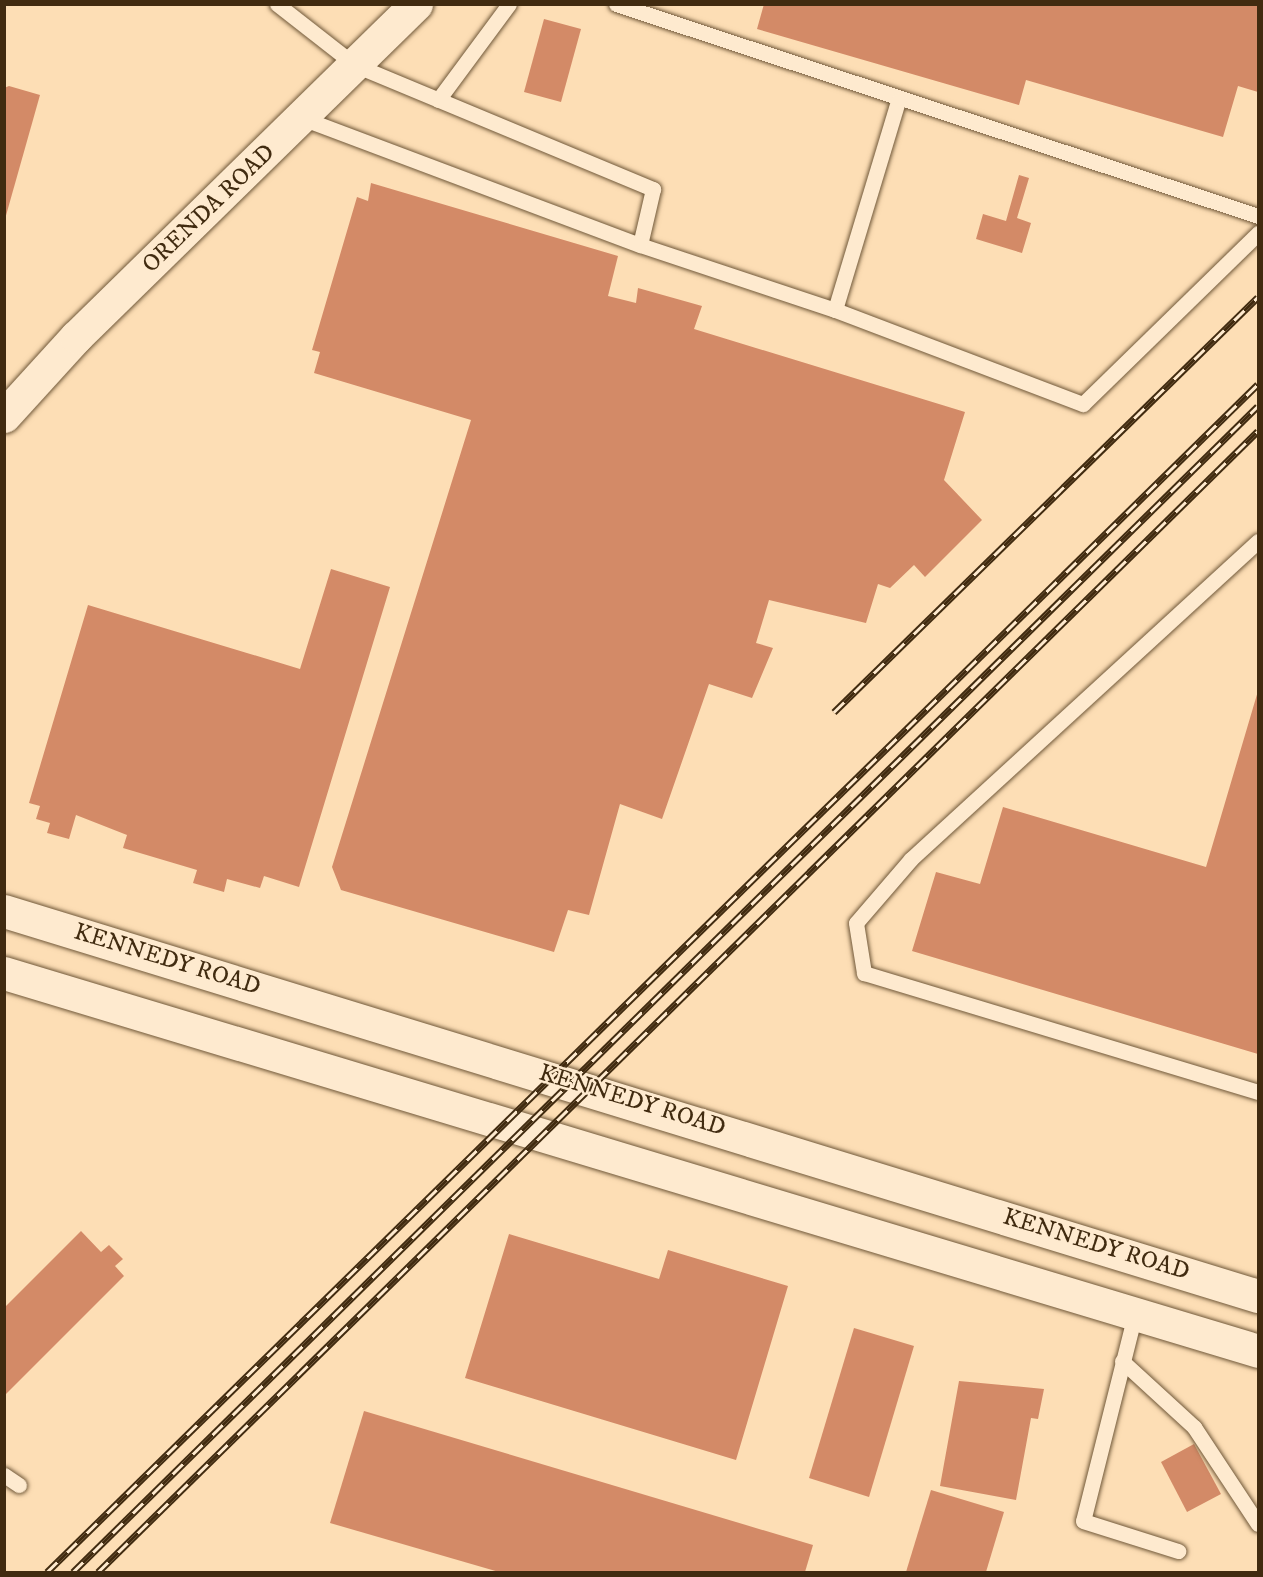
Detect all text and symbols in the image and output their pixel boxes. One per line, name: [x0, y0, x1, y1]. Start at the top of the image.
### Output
street label: ORENDA ROAD: [137, 138, 281, 280]
street label: KENNEDY ROAD: [70, 918, 264, 1002]
street label: KENNEDY ROAD: [535, 1059, 729, 1143]
street label: KENNEDY ROAD: [999, 1203, 1193, 1287]

